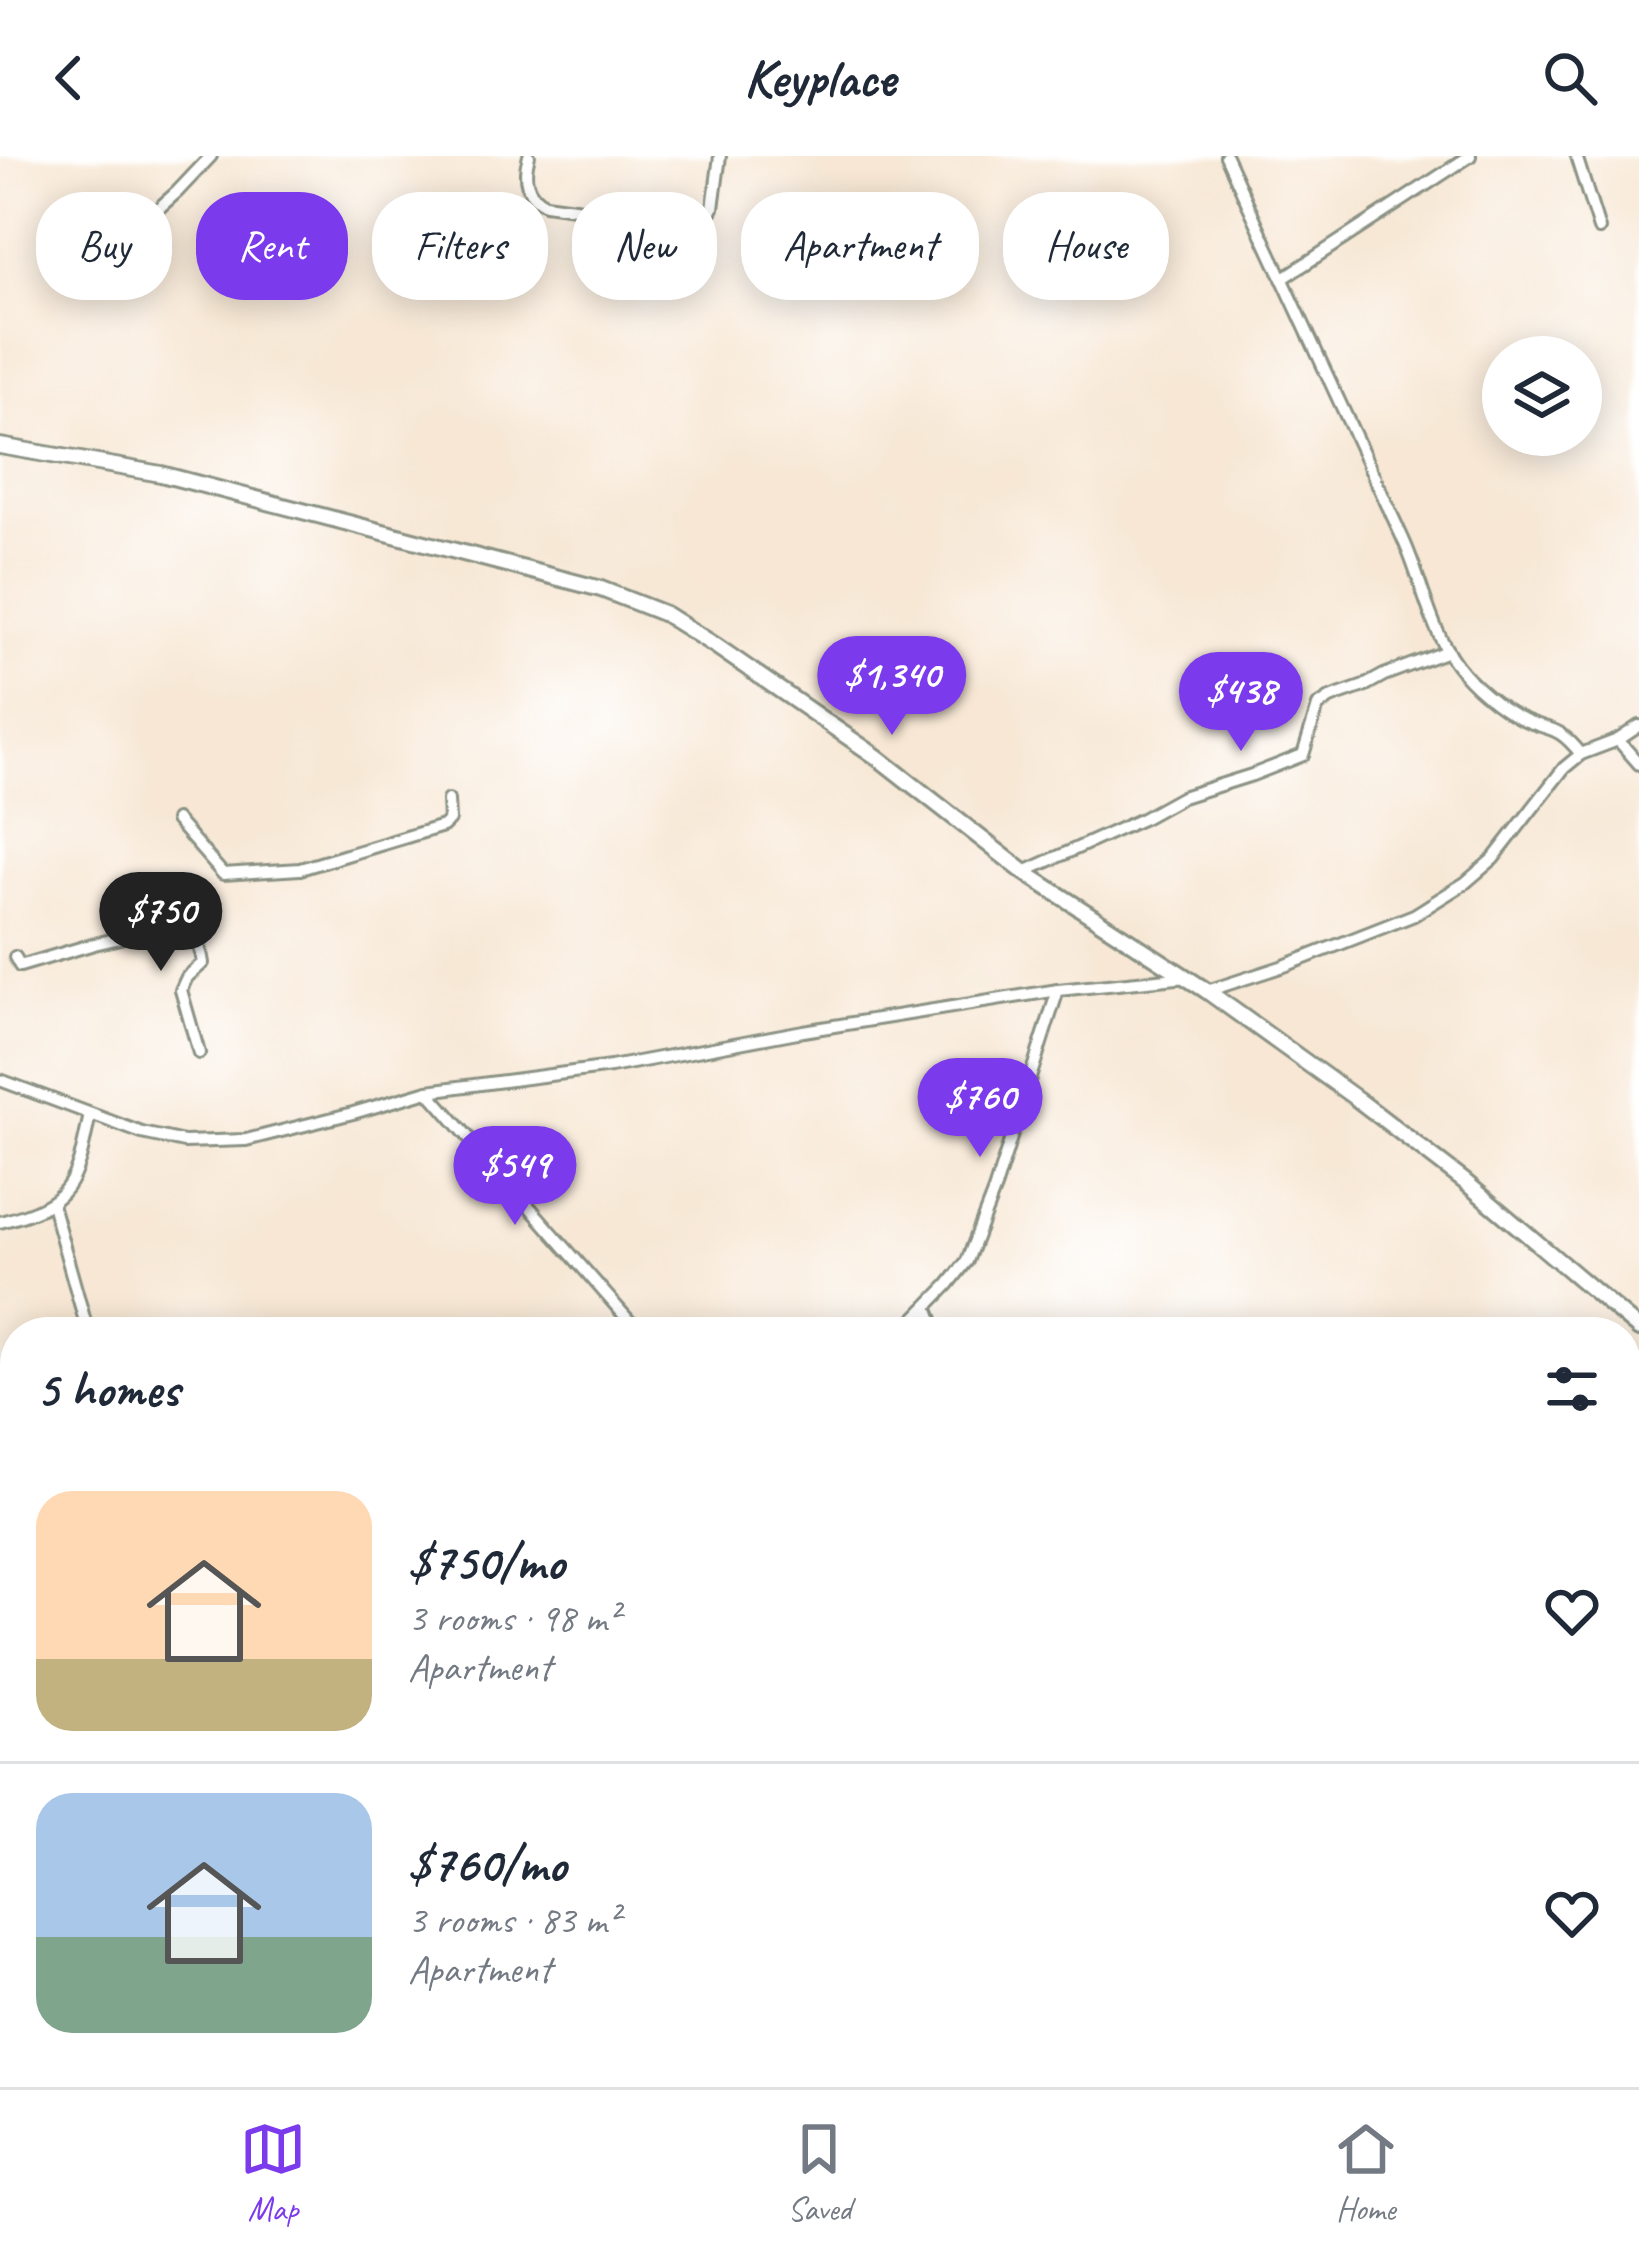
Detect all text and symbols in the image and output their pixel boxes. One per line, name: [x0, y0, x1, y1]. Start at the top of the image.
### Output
text: Keyplace: [744, 44, 895, 112]
icon: back: [36, 45, 102, 111]
icon: search: [1537, 45, 1603, 111]
chip: Buy: [36, 192, 172, 300]
chip: Rent: [196, 192, 348, 300]
chip: Filters: [372, 192, 548, 300]
chip: New: [572, 192, 717, 300]
chip: Apartment: [741, 192, 979, 300]
chip: House: [1003, 192, 1169, 300]
map controls: [1482, 336, 1602, 456]
button: layers: [1482, 336, 1602, 456]
pin: $1,340: [794, 636, 990, 738]
text: $1,340: [844, 650, 940, 699]
pin: $438: [1170, 652, 1312, 754]
text: $438: [1206, 666, 1276, 715]
pin: $750: [90, 872, 232, 974]
text: $750: [126, 886, 196, 935]
pin: $760: [909, 1058, 1051, 1160]
text: $760: [945, 1072, 1015, 1121]
pin: $549: [444, 1126, 586, 1228]
text: $549: [480, 1140, 550, 1189]
icon: filters: [1539, 1356, 1605, 1422]
text: 5 homes: [36, 1357, 179, 1421]
text: $750/mo: [408, 1530, 564, 1594]
icon: home: [132, 1539, 276, 1683]
icon: heart: [1539, 1578, 1605, 1644]
text: 3 rooms · 98 m²: [408, 1594, 619, 1643]
text: Apartment: [408, 1643, 551, 1692]
text: $760/mo: [408, 1832, 566, 1896]
icon: home: [132, 1841, 276, 1985]
icon: heart: [1539, 1880, 1605, 1946]
text: 3 rooms · 83 m²: [408, 1896, 619, 1945]
text: Apartment: [408, 1945, 551, 1994]
tab: Map: [240, 2116, 306, 2230]
tab: Saved: [786, 2116, 852, 2230]
tab: Home: [1333, 2116, 1399, 2230]

